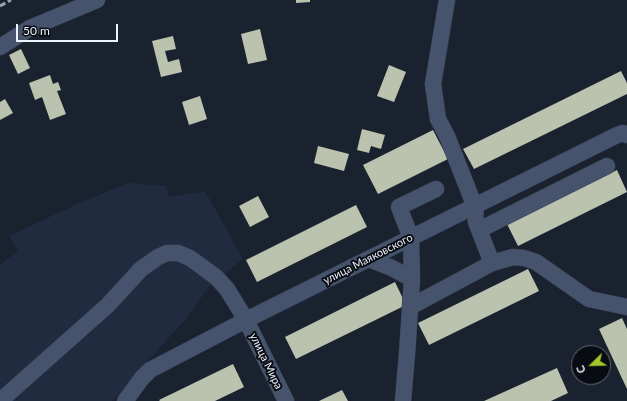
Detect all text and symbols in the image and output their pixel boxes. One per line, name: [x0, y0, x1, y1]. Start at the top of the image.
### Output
scale bar: [18, 16, 120, 42]
text: 50 m: [23, 23, 50, 38]
street label: улица Маяковского: [321, 231, 415, 287]
street label: улица Мира: [247, 331, 285, 391]
north arrow: [571, 345, 611, 385]
text: С: [573, 364, 588, 375]

